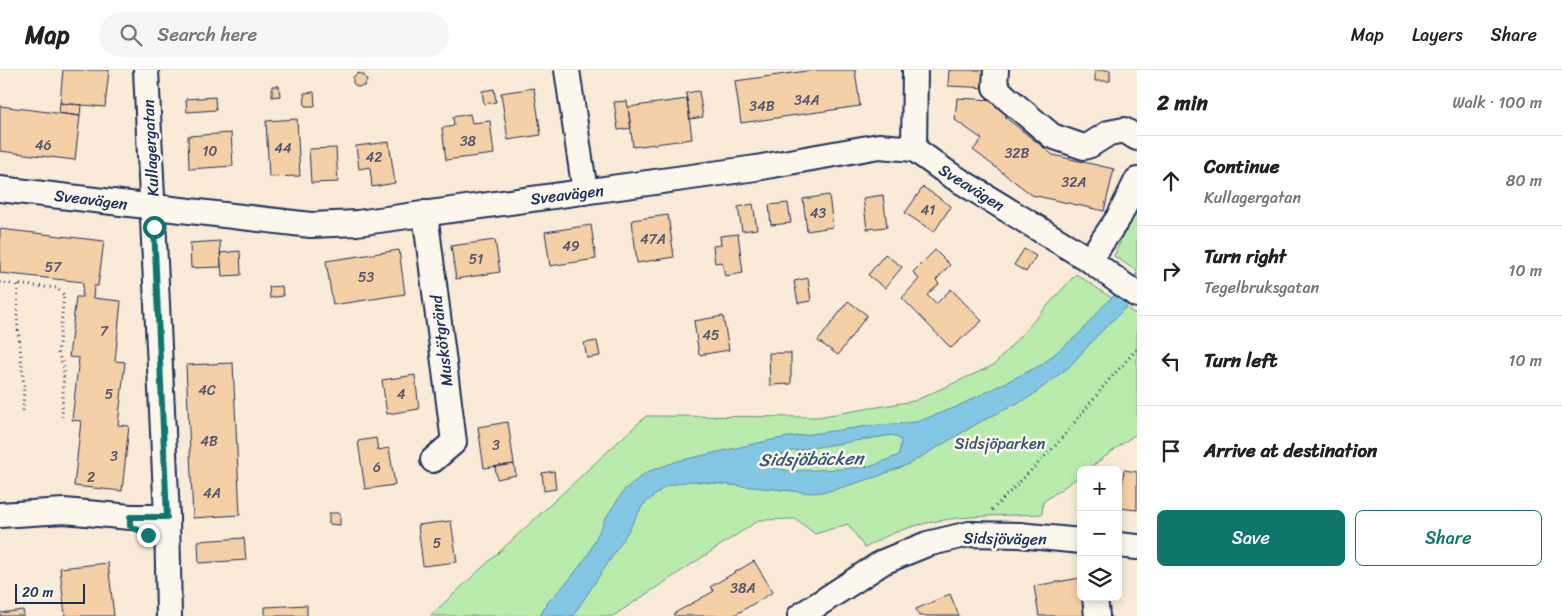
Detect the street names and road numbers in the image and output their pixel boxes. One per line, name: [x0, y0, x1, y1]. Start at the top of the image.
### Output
street label: Kullagergatan: [133, 98, 168, 197]
street label: Sveavägen: [933, 156, 1011, 219]
street label: Sveavägen: [529, 176, 606, 213]
street label: Sveavägen: [53, 181, 130, 218]
street label: Muskötgränd: [421, 292, 461, 388]
street label: Sidsjövägen: [963, 523, 1047, 554]

